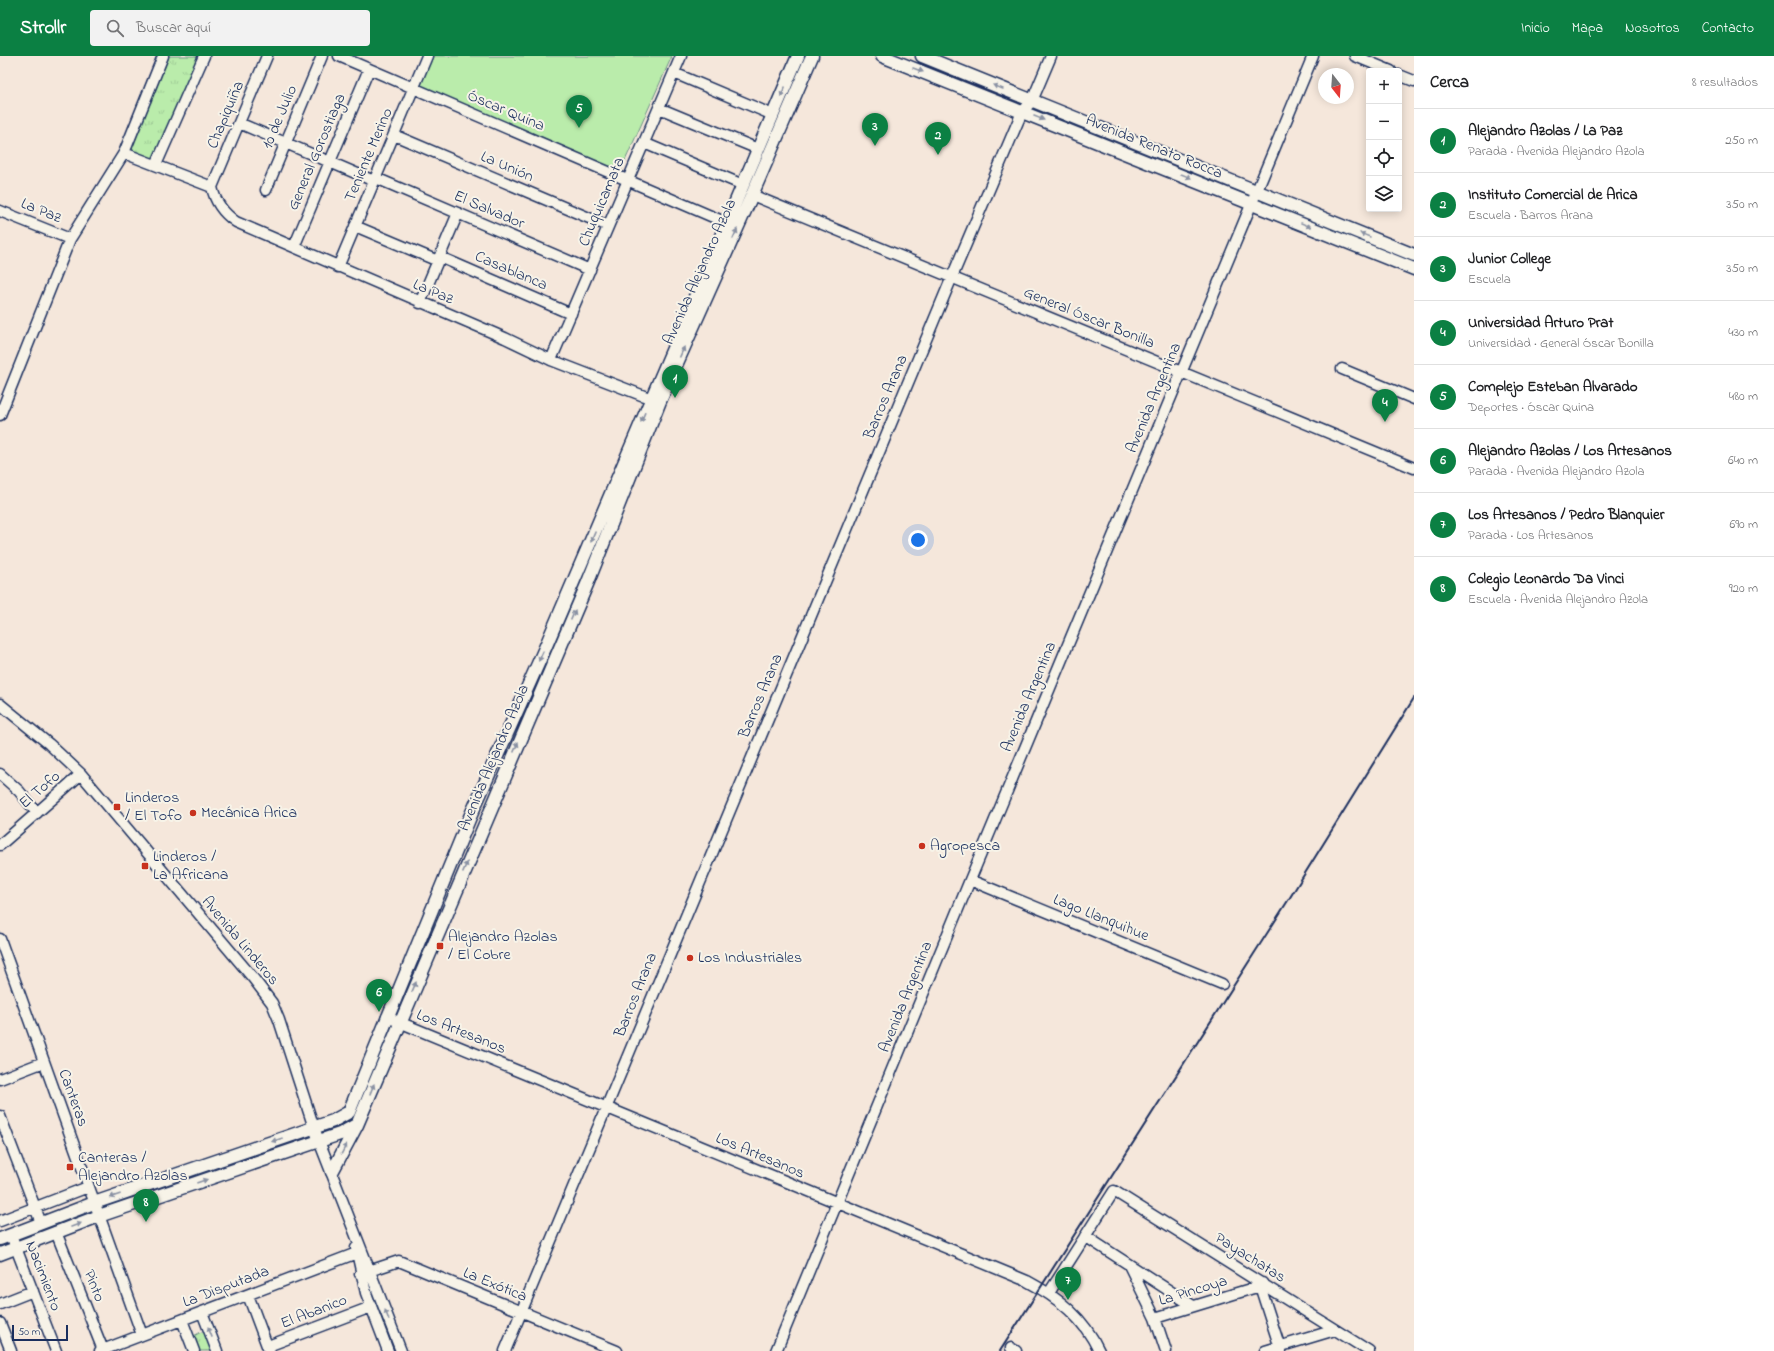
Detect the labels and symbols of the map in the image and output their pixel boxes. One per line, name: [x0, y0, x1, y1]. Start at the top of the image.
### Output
one-way arrow: [912, 68, 924, 74]
north arrow: [1318, 68, 1354, 104]
street label: Chapiquiña: [201, 77, 251, 153]
street label: 10 de Julio: [256, 81, 304, 153]
street label: Óscar Quina: [463, 84, 549, 138]
one-way arrow: [992, 84, 1003, 90]
one-way arrow: [780, 86, 786, 97]
street label: General Gorostiaga: [282, 90, 352, 214]
pin: 5: [566, 95, 592, 128]
street label: Teniente Merino: [338, 104, 400, 206]
street label: Avenida Renato Rocca: [1082, 108, 1226, 186]
pin: 3: [862, 113, 888, 146]
one-way arrow: [1033, 115, 1044, 121]
pin: 2: [925, 122, 951, 155]
street label: La Unión: [477, 145, 537, 189]
street label: Chuquicamata: [572, 154, 632, 250]
one-way arrow: [1180, 174, 1192, 180]
street label: El Salvador: [450, 184, 528, 236]
street label: La Paz: [17, 192, 65, 230]
street label: Avenida Alejandro Azola: [657, 195, 743, 349]
one-way arrow: [1301, 223, 1313, 229]
one-way arrow: [732, 228, 738, 239]
one-way arrow: [1358, 231, 1370, 237]
street label: Casablanca: [471, 245, 551, 297]
street label: La Paz: [409, 273, 457, 311]
street label: General Óscar Bonilla: [1020, 281, 1158, 355]
street label: Avenida Argentina: [1120, 339, 1188, 457]
one-way arrow: [679, 347, 685, 358]
street label: Barros Arana: [857, 351, 915, 444]
pin: 1: [662, 365, 688, 398]
pin: 4: [1372, 389, 1398, 422]
one-way arrow: [640, 412, 646, 424]
your location: [908, 530, 928, 550]
one-way arrow: [589, 531, 595, 543]
one-way arrow: [571, 609, 577, 621]
street label: Avenida Argentina: [995, 638, 1063, 756]
street label: Barros Arana: [732, 650, 790, 743]
one-way arrow: [538, 651, 544, 662]
street label: Avenida Alejandro Azola: [452, 681, 536, 835]
one-way arrow: [514, 741, 520, 753]
street label: El Tofo: [14, 765, 66, 815]
place label: Linderos / El Tofo: [125, 786, 182, 828]
place label: Mecánica Arica: [201, 801, 297, 825]
marker: Linderos / El Tofo: [112, 802, 122, 812]
marker: Mecánica Arica: [188, 808, 198, 818]
place label: Agropesca: [930, 834, 1000, 858]
marker: Agropesca: [917, 841, 927, 851]
place label: Linderos / La Africana: [153, 845, 228, 887]
marker: Linderos / La Africana: [140, 861, 150, 871]
one-way arrow: [462, 861, 469, 873]
street label: Lago Llanquihue: [1049, 888, 1153, 948]
street label: Avenida Linderos: [195, 891, 285, 991]
place label: Alejandro Azolas / El Cobre: [448, 925, 558, 967]
street label: Avenida Argentina: [873, 938, 939, 1056]
marker: Alejandro Azolas / El Cobre: [435, 941, 445, 951]
place label: Los Industriales: [698, 946, 802, 970]
street label: Barros Arana: [608, 949, 664, 1042]
marker: Los Industriales: [685, 953, 695, 963]
pin: 6: [366, 979, 392, 1012]
one-way arrow: [412, 980, 418, 992]
street label: Los Artesanos: [413, 1003, 509, 1061]
street label: Canteras: [52, 1066, 94, 1130]
one-way arrow: [369, 1083, 375, 1095]
street label: Los Artesanos: [712, 1126, 808, 1186]
one-way arrow: [271, 1138, 283, 1144]
one-way arrow: [341, 1143, 347, 1154]
place label: Canteras / Alejandro Azolas: [78, 1146, 188, 1188]
marker: Canteras / Alejandro Azolas: [65, 1162, 75, 1172]
one-way arrow: [196, 1178, 208, 1184]
pin: 8: [133, 1189, 159, 1222]
one-way arrow: [108, 1193, 120, 1199]
one-way arrow: [70, 1222, 82, 1228]
street label: Payachatas: [1210, 1227, 1290, 1289]
street label: Nacimiento: [19, 1237, 67, 1315]
street label: La Disputada: [179, 1260, 273, 1314]
street label: La Exótica: [459, 1261, 531, 1309]
street label: Pinto: [77, 1266, 111, 1306]
pin: 7: [1055, 1267, 1081, 1300]
street label: La Pincoya: [1156, 1269, 1230, 1313]
street label: El Abanico: [277, 1288, 351, 1336]
one-way arrow: [383, 1308, 389, 1320]
scale bar: [12, 1323, 68, 1342]
one-way arrow: [206, 1325, 212, 1337]

